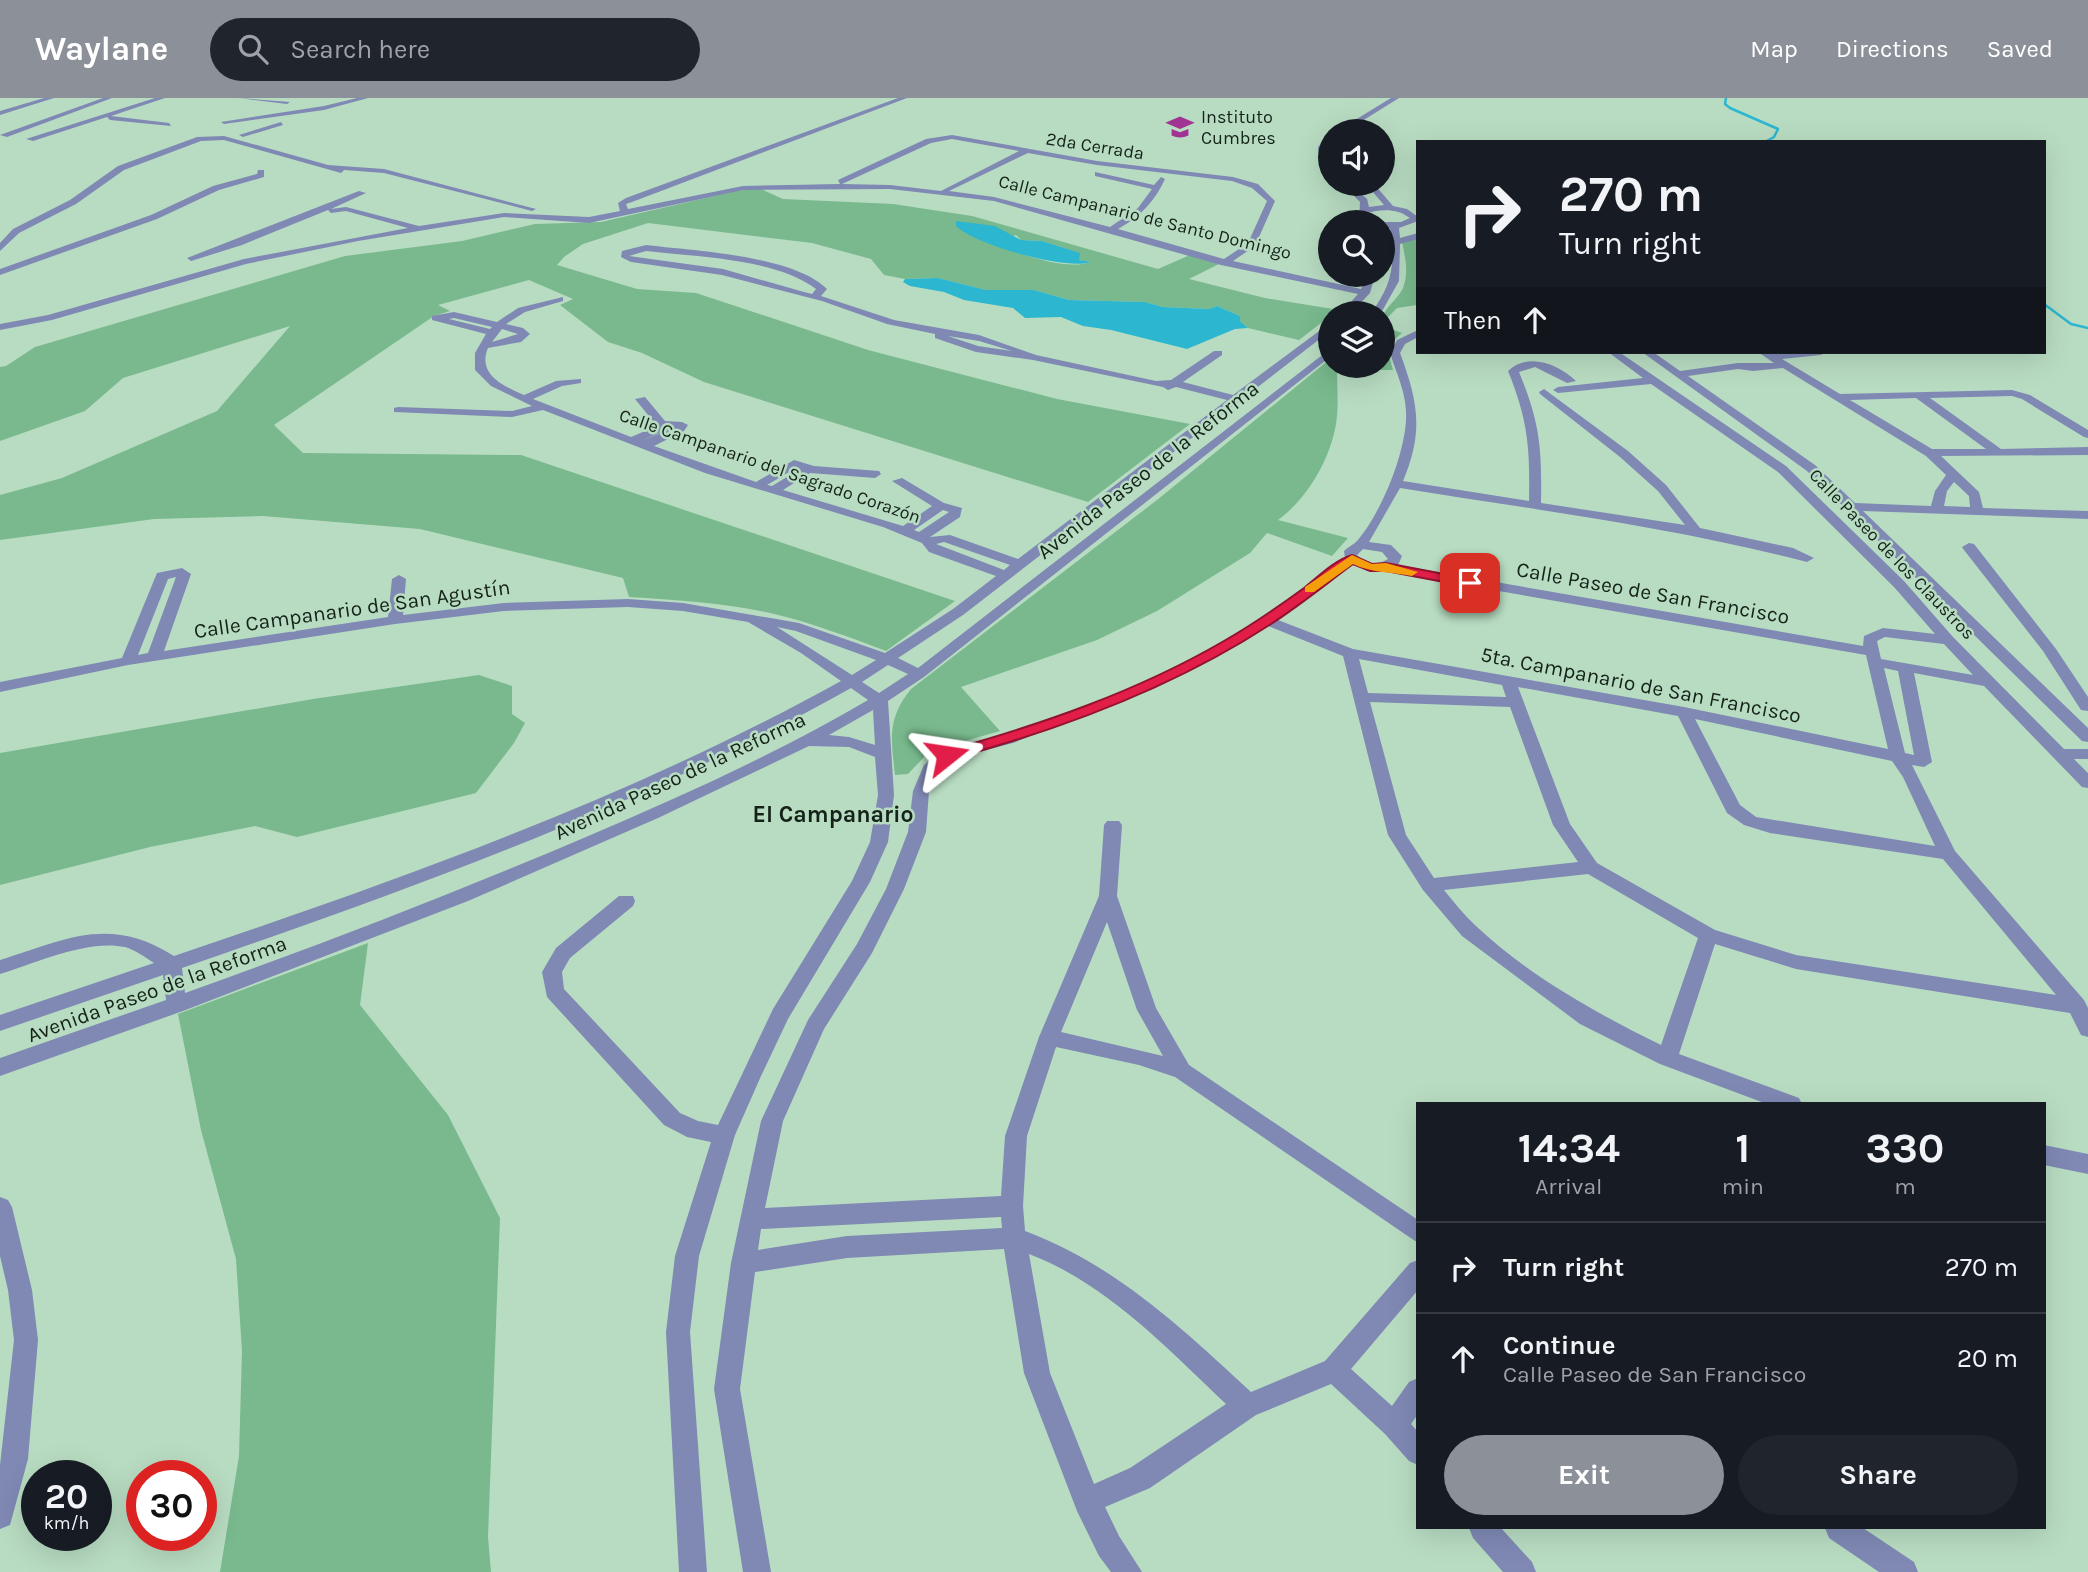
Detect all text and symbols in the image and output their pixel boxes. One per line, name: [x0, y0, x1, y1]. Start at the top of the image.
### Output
search box: [210, 18, 700, 81]
text: Waylane: [35, 30, 168, 68]
icon: search: [234, 30, 272, 68]
text: Search here: [290, 34, 430, 65]
text: Map: [1750, 35, 1798, 63]
text: Directions: [1836, 35, 1949, 63]
text: Saved: [1987, 35, 2053, 63]
place label: Instituto Cumbres: [1201, 106, 1276, 149]
school or university icon: Instituto Cumbres: [1165, 112, 1195, 142]
map controls: [1318, 119, 1395, 378]
button: sound: [1318, 119, 1395, 196]
street label: 2da Cerrada: [1044, 127, 1146, 165]
text: 270 m: [1559, 166, 1703, 223]
icon: right: [1444, 168, 1535, 259]
street label: Calle Campanario de Santo Domingo: [996, 170, 1294, 264]
button: search: [1318, 210, 1395, 287]
text: Turn right: [1559, 225, 1701, 262]
button: layers: [1318, 301, 1395, 378]
icon: ahead: [1516, 301, 1554, 339]
text: Then: [1444, 305, 1502, 336]
street label: Avenida Paseo de la Reforma: [1033, 376, 1263, 564]
street label: Calle Campanario del Sagrado Corazón: [616, 404, 924, 528]
street label: Calle Paseo de los Claustros: [1805, 464, 1979, 644]
pin: [1440, 553, 1500, 613]
street label: Calle Paseo de San Francisco: [1515, 557, 1791, 629]
icon: arrive: [1451, 564, 1489, 602]
street label: Calle Campanario de San Agustín: [192, 575, 512, 643]
street label: 5ta. Campanario de San Francisco: [1479, 642, 1803, 728]
street label: Avenida Paseo de la Reforma: [551, 707, 809, 845]
position arrow: [910, 718, 984, 792]
district label: El Campanario: [752, 801, 914, 828]
street label: Avenida Paseo de la Reforma: [24, 931, 290, 1047]
text: 14:34: [1518, 1123, 1620, 1173]
text: 1: [1735, 1123, 1750, 1173]
text: 330: [1866, 1123, 1944, 1173]
text: Arrival: [1535, 1173, 1603, 1200]
text: min: [1722, 1173, 1764, 1200]
text: m: [1894, 1173, 1916, 1200]
icon: right: [1444, 1249, 1482, 1287]
text: Turn right: [1503, 1252, 1624, 1283]
text: 270 m: [1945, 1252, 2018, 1283]
text: Continue: [1503, 1330, 1615, 1361]
icon: ahead: [1444, 1340, 1482, 1378]
text: 20 m: [1957, 1343, 2018, 1374]
text: Calle Paseo de San Francisco: [1503, 1361, 1806, 1388]
button: Exit: [1444, 1435, 1724, 1515]
button: Share: [1738, 1435, 2018, 1515]
speed limit sign: 30: [126, 1460, 217, 1551]
text: 20: [45, 1476, 88, 1517]
text: km/h: [44, 1512, 89, 1534]

